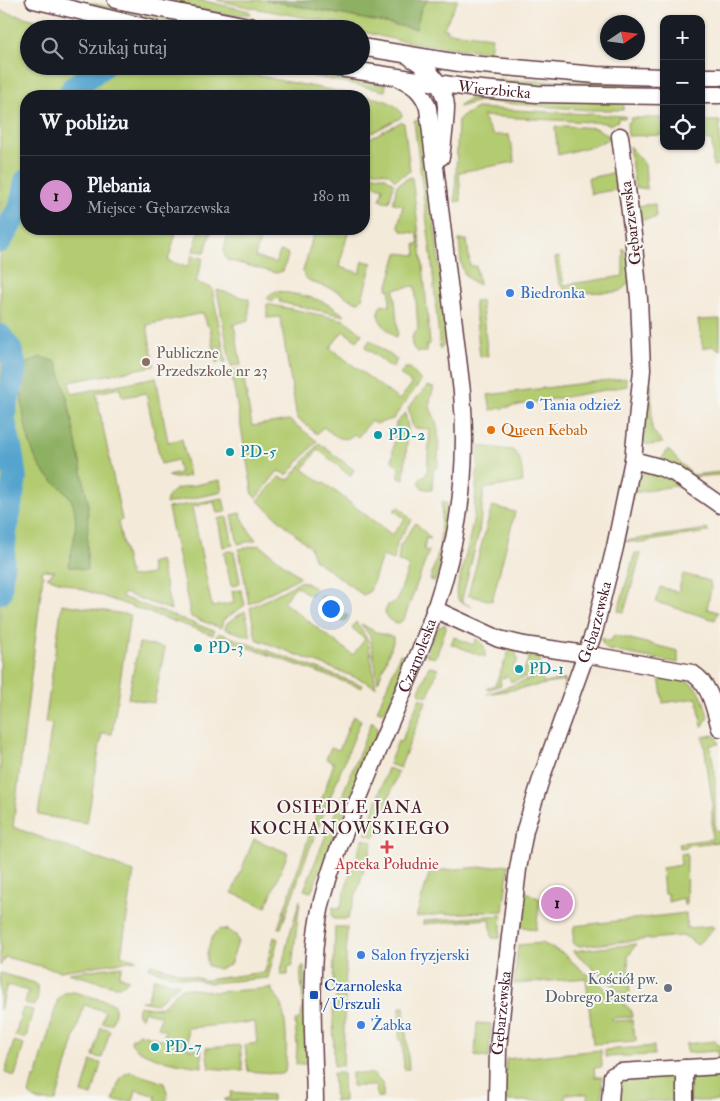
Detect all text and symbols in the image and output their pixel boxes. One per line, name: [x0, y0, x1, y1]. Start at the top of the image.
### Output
north arrow: [600, 15, 645, 60]
map controls: [660, 15, 705, 150]
button: +: [660, 15, 705, 60]
search box: [20, 20, 370, 75]
icon: search: [38, 34, 66, 62]
text: Szukaj tutaj: [78, 36, 167, 60]
button: −: [660, 60, 705, 105]
street label: Wierzbicka: [455, 76, 532, 103]
button: locate: [660, 105, 705, 150]
text: W pobliżu: [40, 109, 129, 136]
text: Plebania: [87, 174, 151, 198]
street label: Gębarzewska: [616, 179, 646, 266]
text: 1: [53, 186, 59, 206]
text: 180 m: [313, 186, 350, 206]
text: Miejsce · Gębarzewska: [87, 198, 230, 218]
place label: Biedronka: [520, 283, 586, 303]
marker: Biedronka: [504, 287, 516, 299]
place label: Publiczne Przedszkole nr 23: [156, 343, 268, 381]
marker: Publiczne Przedszkole nr 23: [140, 356, 152, 368]
place label: Tania odzież: [540, 395, 621, 415]
marker: Tania odzież: [524, 399, 536, 411]
place label: Queen Kebab: [501, 420, 588, 440]
marker: Queen Kebab: [485, 424, 497, 436]
place label: PD-2: [388, 425, 425, 445]
marker: PD-2: [372, 429, 384, 441]
place label: PD-5: [240, 442, 276, 462]
marker: PD-5: [224, 446, 236, 458]
street label: Gębarzewska: [573, 579, 616, 666]
your location: [318, 596, 344, 622]
street label: Czarnoleska: [394, 616, 441, 696]
place label: PD-3: [208, 638, 243, 658]
marker: PD-3: [192, 642, 204, 654]
place label: PD-1: [529, 659, 564, 679]
marker: PD-1: [513, 663, 525, 675]
district label: OSIEDLE JANA KOCHANOWSKIEGO: [250, 796, 450, 840]
marker: Apteka Południe: [381, 841, 393, 853]
place label: Apteka Południe: [334, 854, 439, 875]
pin: 1: [541, 884, 573, 922]
place label: Salon fryzjerski: [371, 945, 470, 965]
marker: Salon fryzjerski: [355, 949, 367, 961]
place label: Kościół pw. Dobrego Pasterza: [545, 969, 658, 1007]
street label: Gębarzewska: [487, 970, 516, 1056]
place label: Czarnoleska / Urszuli: [323, 976, 402, 1014]
marker: Kościół pw. Dobrego Pasterza: [662, 982, 674, 994]
marker: Czarnoleska / Urszuli: [308, 989, 320, 1001]
place label: Żabka: [371, 1014, 412, 1035]
marker: Żabka: [355, 1019, 367, 1031]
place label: PD-7: [165, 1037, 202, 1057]
marker: PD-7: [149, 1041, 161, 1053]

